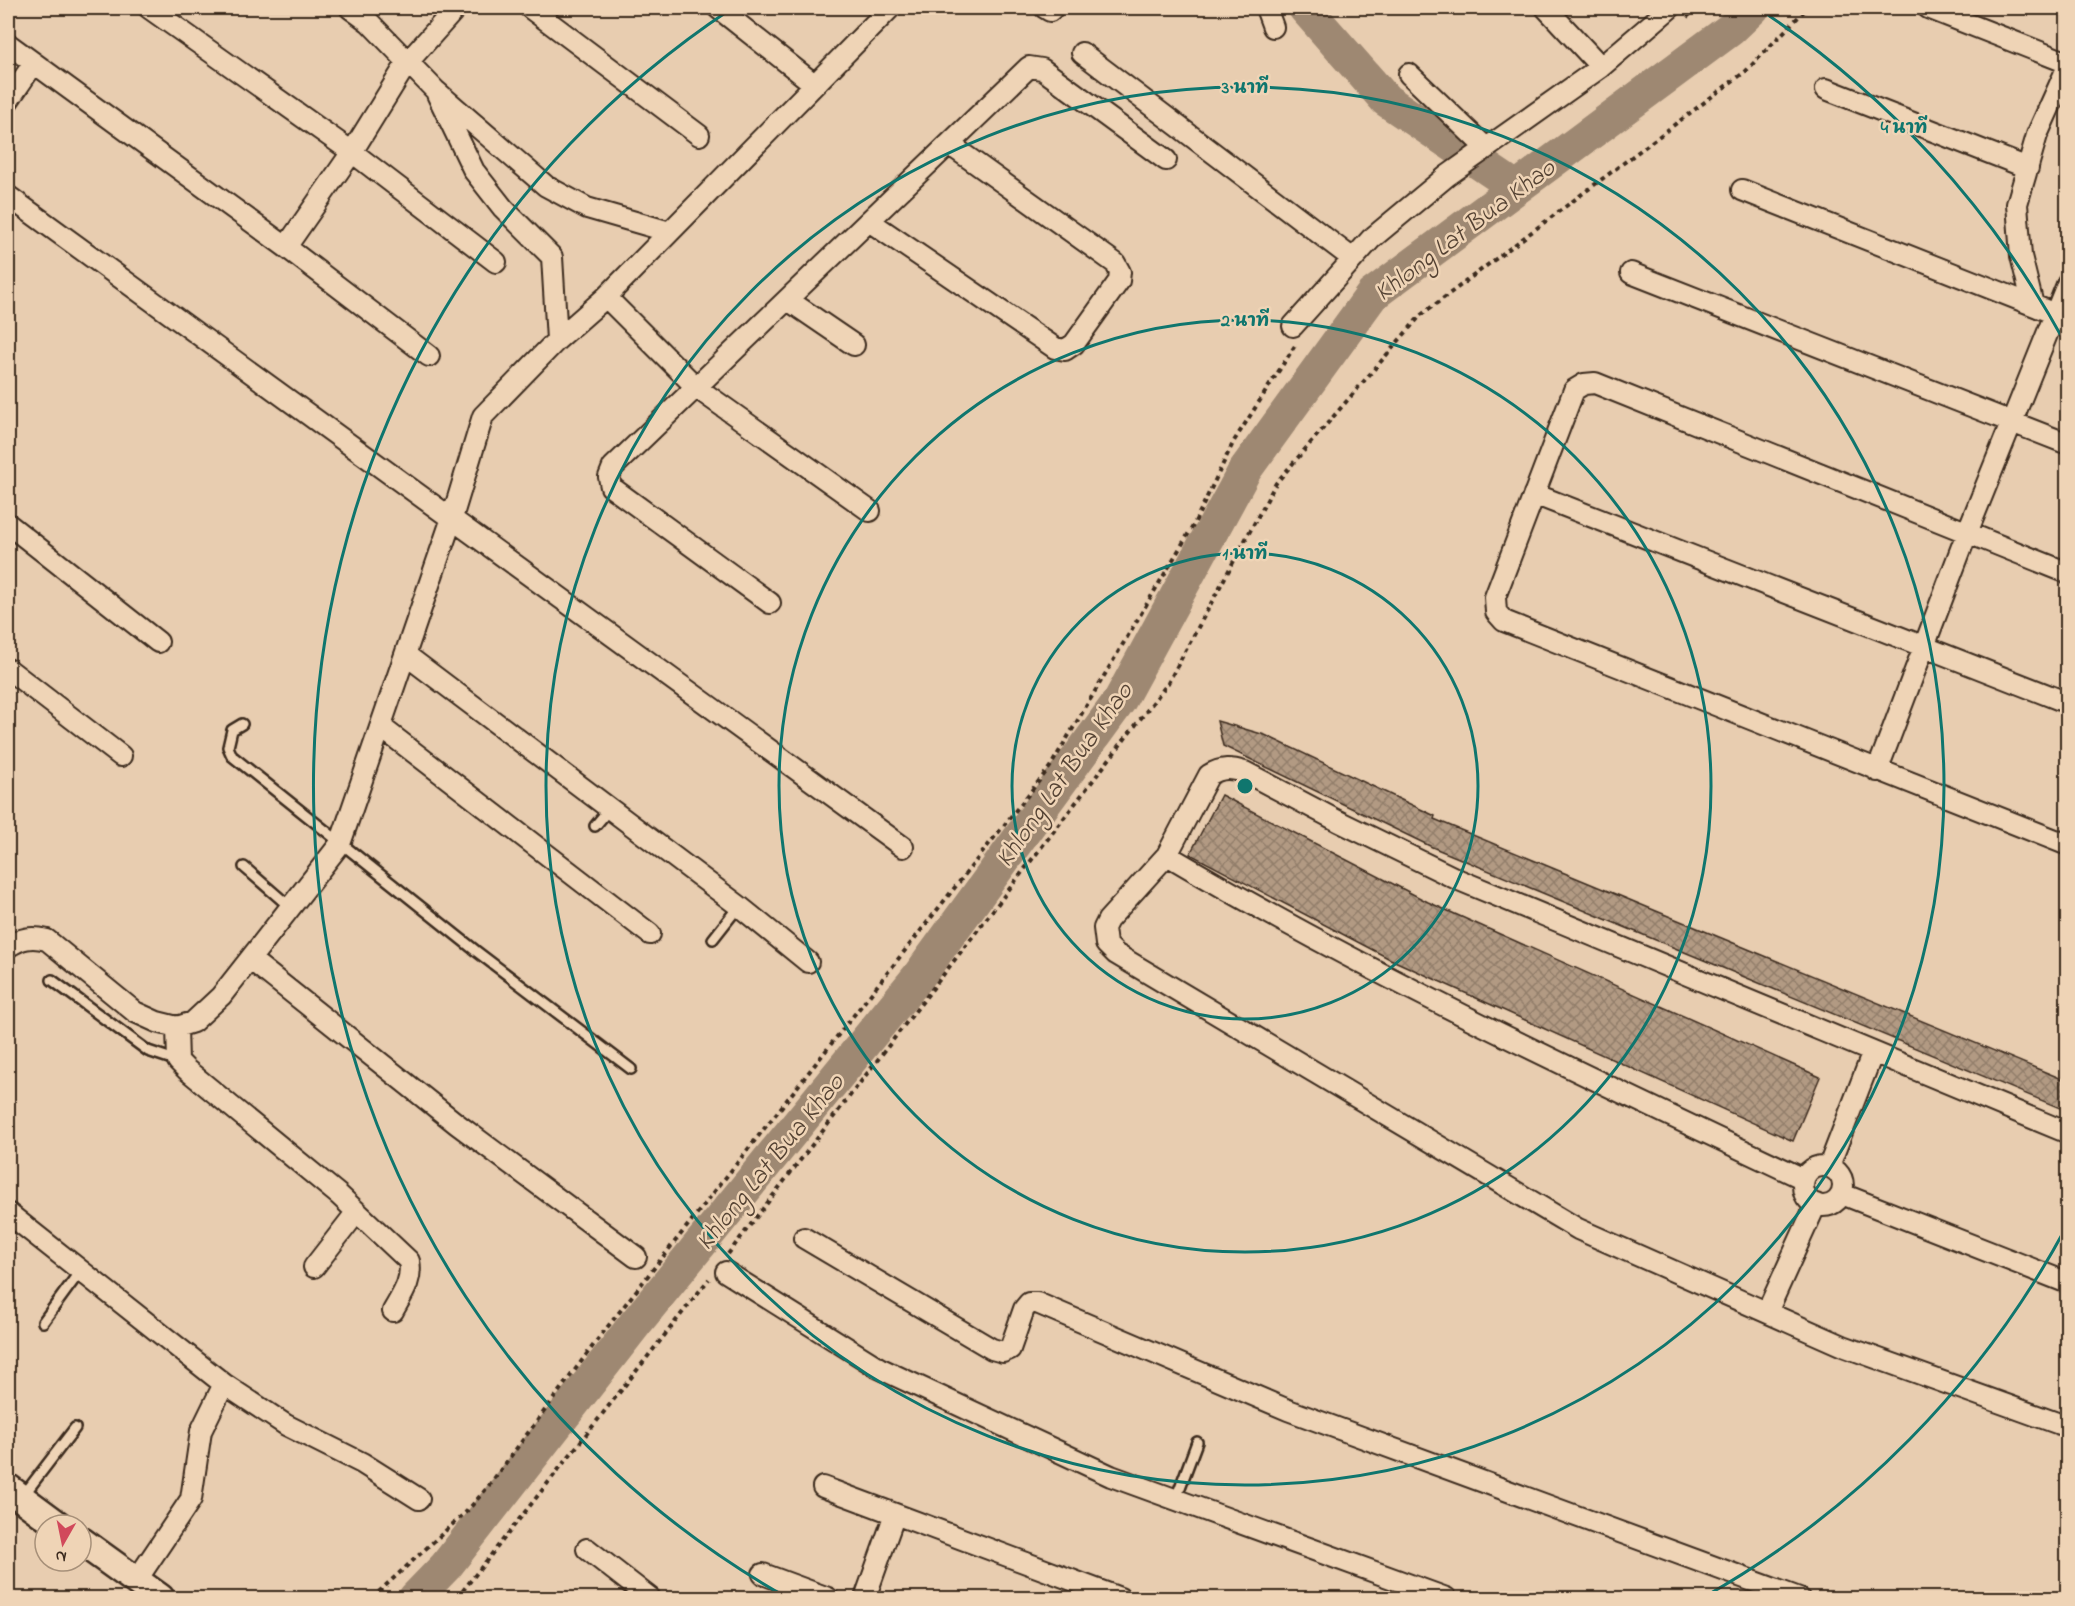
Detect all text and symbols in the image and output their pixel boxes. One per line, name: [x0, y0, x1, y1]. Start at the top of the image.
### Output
text: 3 นาที: [1221, 75, 1269, 102]
text: 4 นาที: [1881, 115, 1928, 142]
water label: Khlong Lat Bua Khao: [1367, 150, 1566, 312]
text: 2 นาที: [1220, 308, 1269, 335]
text: 1 นาที: [1223, 541, 1268, 568]
water label: Khlong Lat Bua Khao: [987, 674, 1144, 876]
centre of rings: [1235, 776, 1255, 796]
water label: Khlong Lat Bua Khao: [688, 1065, 856, 1260]
north arrow: [33, 1513, 93, 1573]
text: N: [54, 1543, 68, 1569]

